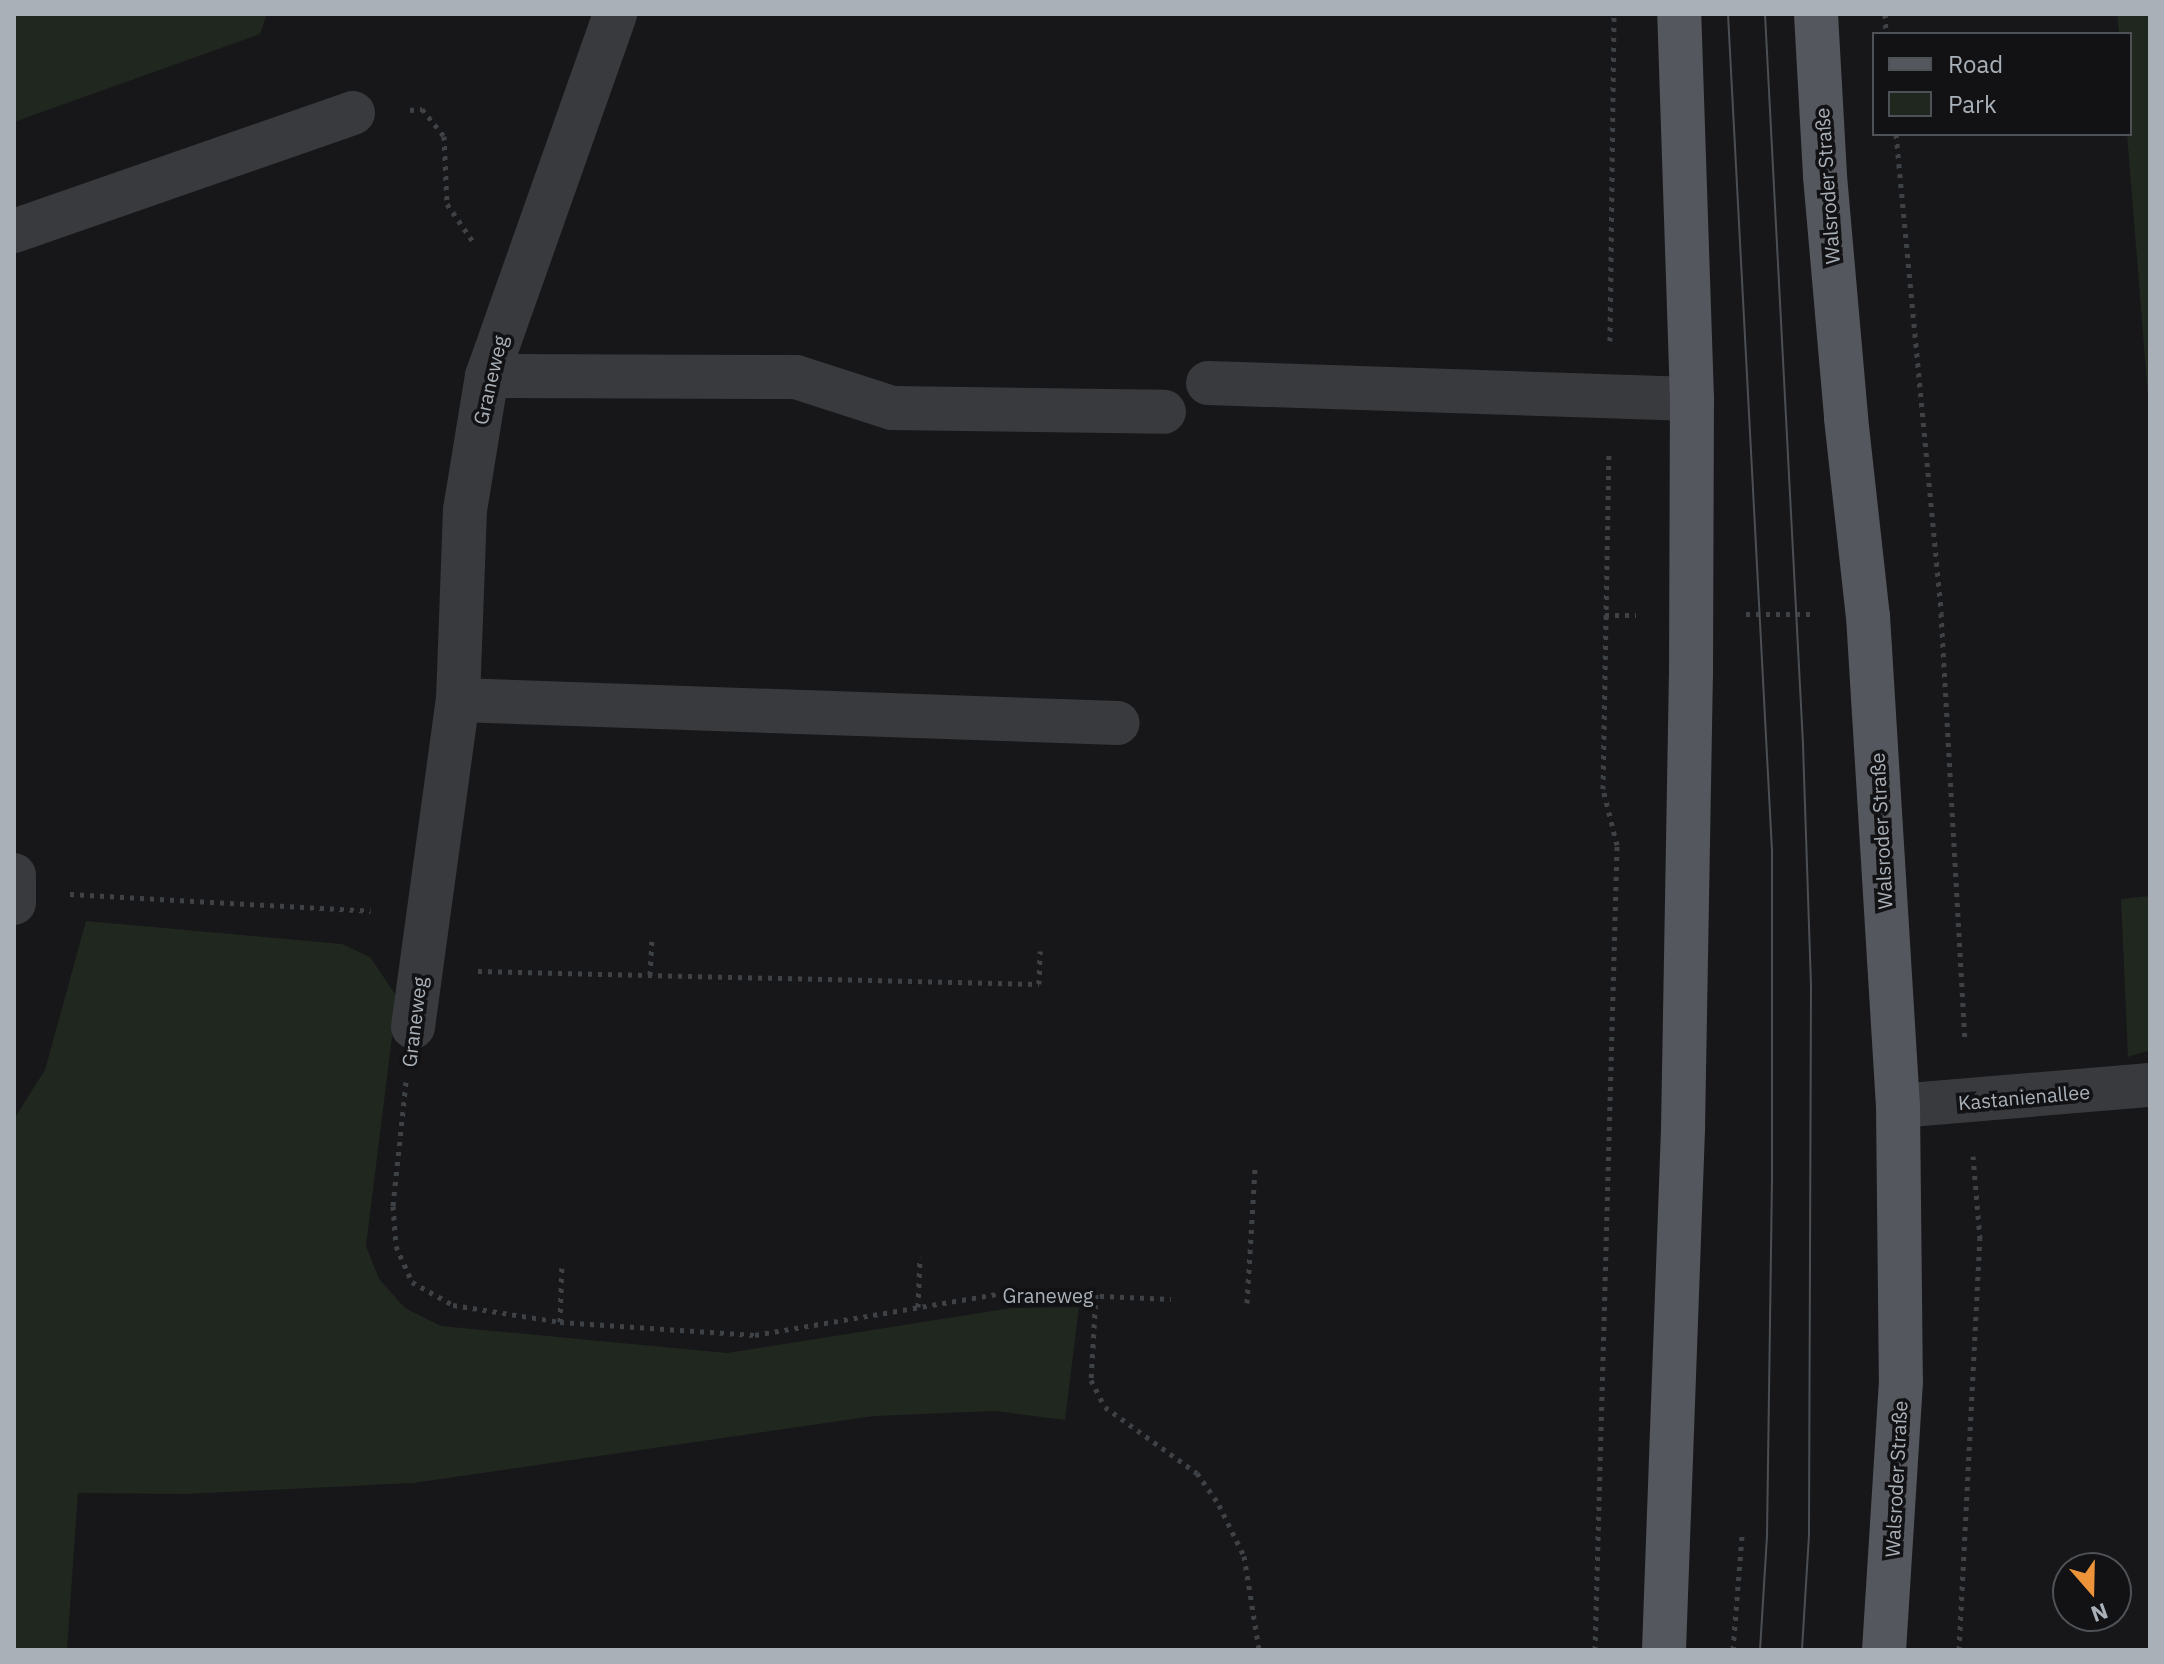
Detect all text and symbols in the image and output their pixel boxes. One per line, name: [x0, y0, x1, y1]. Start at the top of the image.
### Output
legend: [1872, 32, 2132, 136]
text: Road: [1948, 48, 2003, 80]
text: Park: [1948, 88, 1997, 120]
street label: Walsroder Straße: [1810, 107, 1844, 265]
street label: Graneweg: [468, 333, 512, 427]
street label: Walsroder Straße: [1865, 752, 1897, 910]
street label: Graneweg: [397, 975, 431, 1069]
street label: Kastanienallee: [1957, 1079, 2091, 1115]
street label: Graneweg: [1003, 1283, 1093, 1307]
street label: Walsroder Straße: [1880, 1400, 1912, 1558]
north arrow: [2052, 1552, 2132, 1632]
text: N: [2087, 1597, 2112, 1629]

